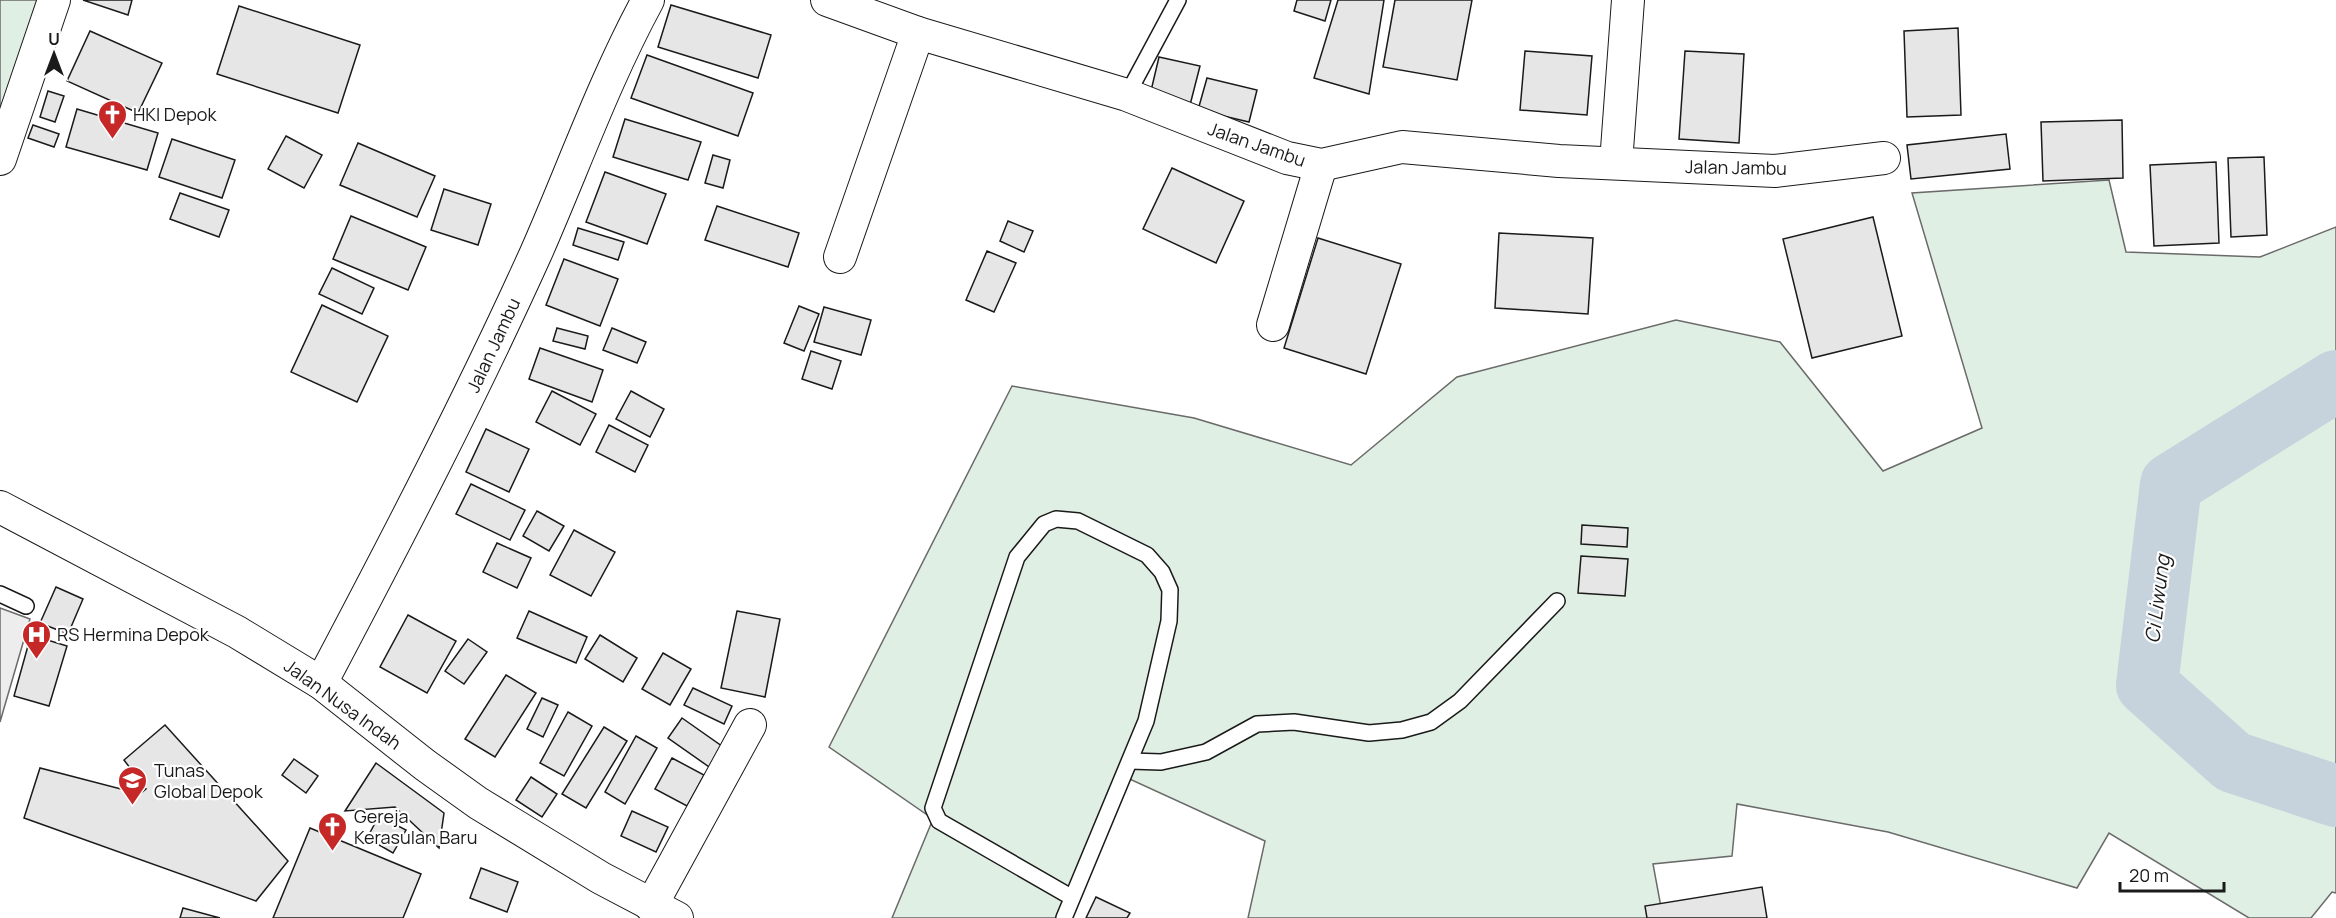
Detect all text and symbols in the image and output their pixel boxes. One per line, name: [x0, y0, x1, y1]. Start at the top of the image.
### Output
north arrow: [24, 24, 84, 84]
text: U: [48, 28, 60, 50]
church icon: HKI Depok: [96, 98, 128, 140]
place label: HKI Depok: [133, 102, 217, 126]
street label: Jalan Jambu: [1205, 116, 1309, 172]
street label: Jalan Jambu: [1685, 154, 1787, 180]
street label: Jalan Jambu: [461, 294, 525, 396]
water label: Ci Liwung: [2138, 551, 2176, 645]
hospital icon: RS Hermina Depok: [20, 618, 52, 660]
place label: RS Hermina Depok: [57, 622, 210, 646]
street label: Jalan Nusa Indah: [280, 653, 406, 755]
place label: Tunas Global Depok: [154, 758, 264, 803]
school or university icon: Tunas Global Depok: [117, 764, 149, 806]
place label: Gereja Kerasulan Baru: [354, 804, 477, 849]
church icon: Gereja Kerasulan Baru: [317, 810, 349, 852]
scale bar: [2120, 855, 2224, 893]
text: 20 m: [2129, 863, 2169, 887]

